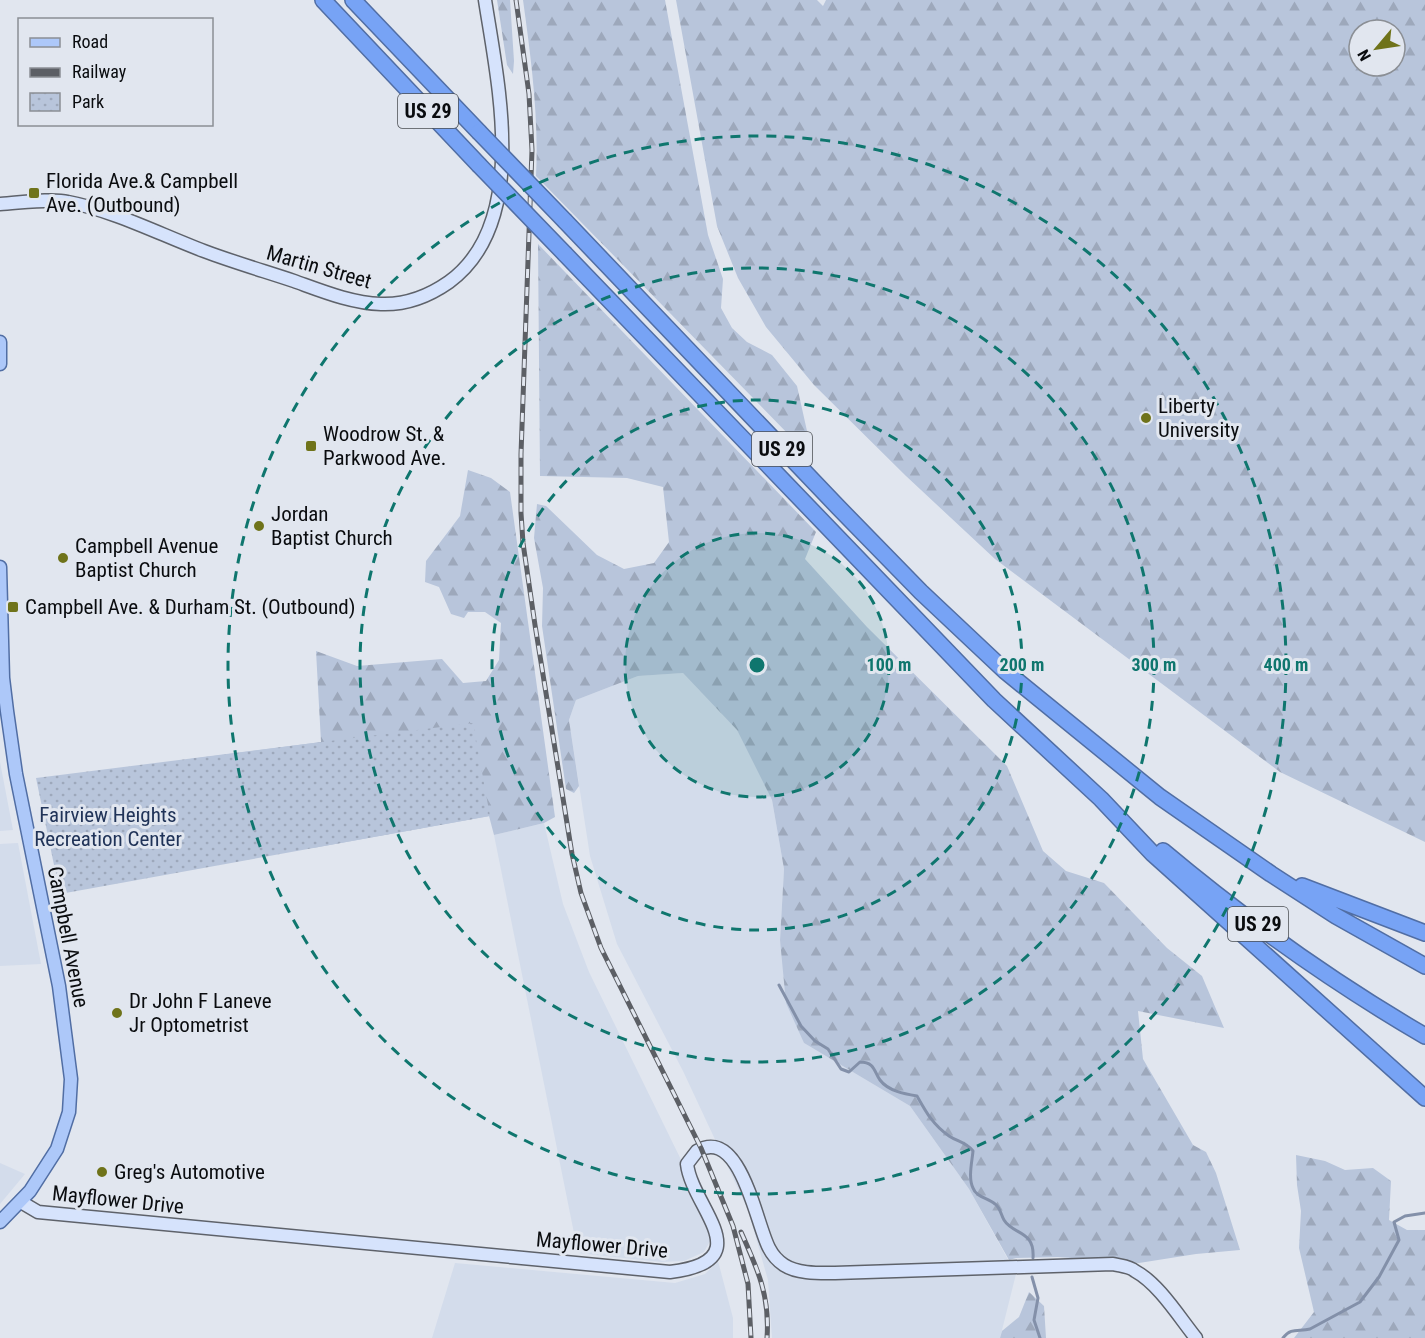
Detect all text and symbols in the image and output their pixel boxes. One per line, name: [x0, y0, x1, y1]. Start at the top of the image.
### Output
legend: [18, 18, 213, 126]
north arrow: [1347, 18, 1407, 78]
text: Road: [72, 31, 108, 52]
text: N: [1354, 46, 1375, 64]
text: Railway: [72, 61, 127, 82]
text: Park: [72, 91, 104, 112]
road number: US 29: [398, 94, 458, 128]
place label: Florida Ave.& Campbell Ave. (Outbound): [46, 169, 238, 217]
marker: Florida Ave.& Campbell Ave. (Outbound): [27, 186, 41, 200]
street label: Martin Street: [264, 241, 374, 293]
place label: Liberty University: [1158, 394, 1239, 442]
marker: Liberty University: [1139, 411, 1153, 425]
place label: Woodrow St. & Parkwood Ave.: [323, 422, 446, 470]
road number: US 29: [752, 432, 812, 466]
marker: Woodrow St. & Parkwood Ave.: [304, 439, 318, 453]
place label: Jordan Baptist Church: [271, 502, 393, 550]
marker: Jordan Baptist Church: [252, 519, 266, 533]
place label: Campbell Avenue Baptist Church: [75, 534, 218, 582]
marker: Campbell Avenue Baptist Church: [56, 551, 70, 565]
place label: Campbell Ave. & Durham St. (Outbound): [25, 595, 355, 619]
marker: Campbell Ave. & Durham St. (Outbound): [6, 600, 20, 614]
text: 100 m: [867, 654, 911, 675]
text: 200 m: [1000, 654, 1044, 675]
text: 300 m: [1132, 654, 1176, 675]
text: 400 m: [1264, 654, 1308, 675]
centre of rings: [747, 655, 767, 675]
park label: Fairview Heights Recreation Center: [34, 803, 182, 851]
street label: Campbell Avenue: [43, 864, 93, 1010]
road number: US 29: [1228, 907, 1288, 941]
place label: Dr John F Laneve Jr Optometrist: [129, 989, 272, 1037]
marker: Dr John F Laneve Jr Optometrist: [110, 1006, 124, 1020]
place label: Greg's Automotive: [114, 1160, 265, 1184]
marker: Greg's Automotive: [95, 1165, 109, 1179]
street label: Mayflower Drive: [51, 1181, 185, 1219]
street label: Mayflower Drive: [535, 1227, 669, 1263]

